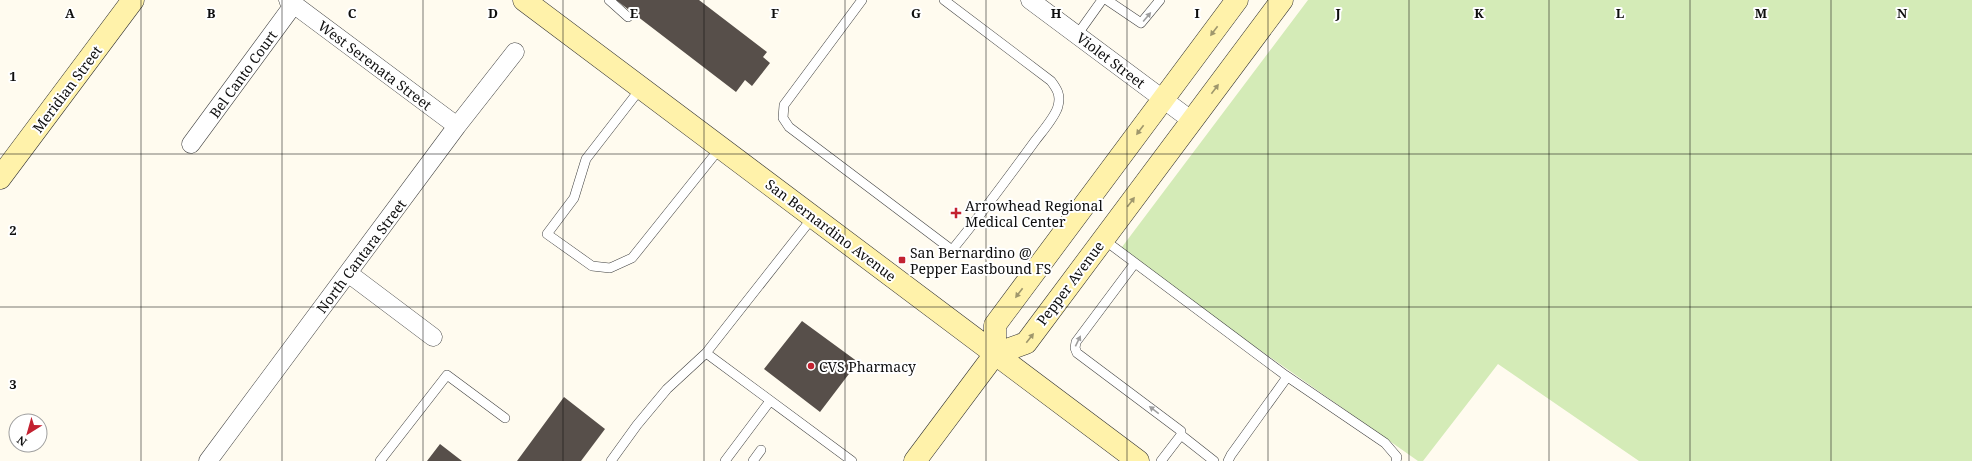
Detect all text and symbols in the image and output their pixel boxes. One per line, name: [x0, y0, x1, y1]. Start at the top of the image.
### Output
text: A: [65, 4, 75, 22]
text: B: [207, 4, 216, 22]
text: C: [348, 4, 357, 22]
text: D: [488, 4, 498, 22]
text: E: [630, 4, 639, 22]
text: F: [771, 4, 779, 22]
text: G: [911, 4, 921, 22]
text: H: [1051, 4, 1062, 22]
text: I: [1194, 4, 1200, 22]
text: J: [1334, 4, 1341, 22]
text: K: [1474, 4, 1484, 22]
text: L: [1616, 4, 1625, 22]
text: M: [1755, 4, 1768, 22]
text: N: [1897, 4, 1908, 22]
one-way arrow: [1142, 11, 1151, 22]
street label: West Serenata Street: [314, 16, 436, 114]
street label: Bel Canto Court: [205, 26, 281, 122]
one-way arrow: [1210, 26, 1218, 37]
street label: Violet Street: [1073, 28, 1149, 92]
street label: Meridian Street: [28, 42, 106, 136]
text: 1: [9, 67, 17, 85]
one-way arrow: [1211, 84, 1219, 94]
one-way arrow: [1135, 125, 1144, 136]
street label: San Bernardino Avenue: [762, 175, 900, 285]
street label: North Cantara Street: [312, 195, 410, 317]
place label: Arrowhead Regional Medical Center: [965, 196, 1103, 231]
one-way arrow: [1127, 197, 1135, 207]
marker: Arrowhead Regional Medical Center: [950, 207, 962, 219]
text: 2: [9, 221, 17, 239]
street label: Pepper Avenue: [1032, 237, 1108, 329]
place label: San Bernardino @ Pepper Eastbound FS: [910, 243, 1051, 278]
marker: San Bernardino @ Pepper Eastbound FS: [897, 255, 907, 265]
one-way arrow: [1015, 287, 1023, 298]
one-way arrow: [1025, 332, 1034, 343]
one-way arrow: [1075, 336, 1081, 347]
place label: CVS Pharmacy: [819, 357, 916, 376]
marker: CVS Pharmacy: [806, 361, 816, 371]
text: 3: [9, 375, 17, 393]
one-way arrow: [1149, 406, 1159, 414]
north arrow: [8, 413, 48, 453]
text: N: [13, 433, 30, 450]

